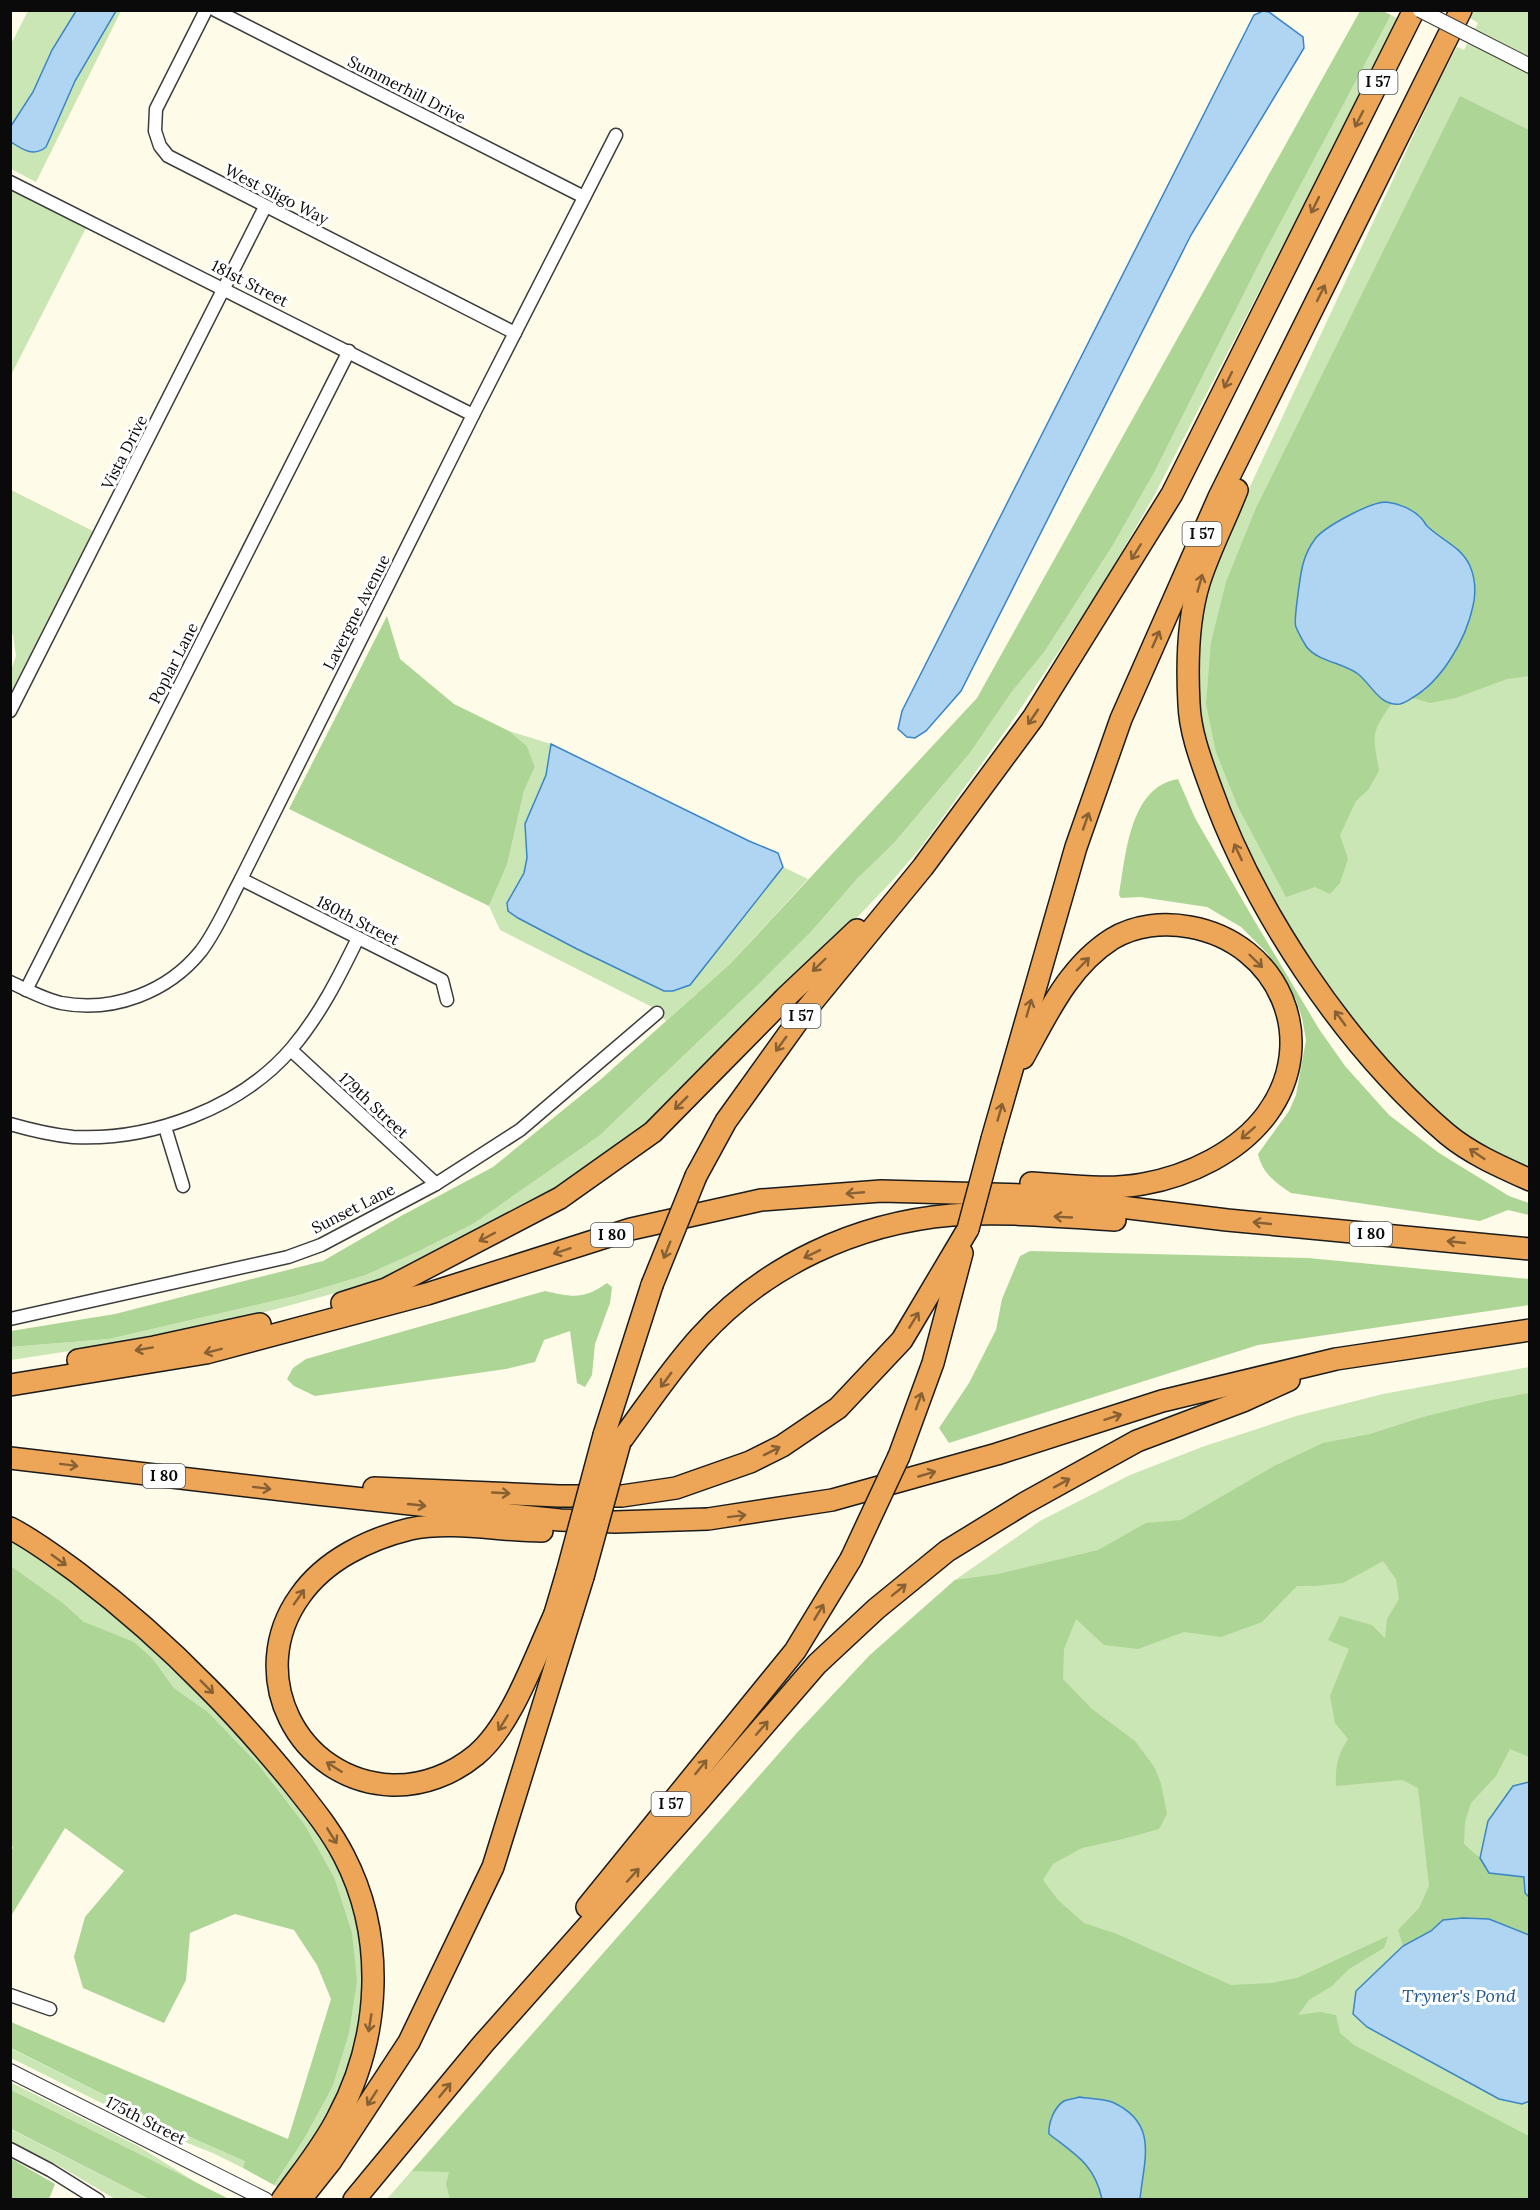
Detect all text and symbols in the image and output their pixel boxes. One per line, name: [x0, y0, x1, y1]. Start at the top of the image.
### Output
street label: Summerhill Drive: [345, 51, 470, 127]
road number: I 57: [1358, 70, 1398, 94]
one-way arrow: [1353, 109, 1364, 127]
street label: West Sligo Way: [222, 159, 333, 229]
one-way arrow: [1309, 196, 1320, 214]
street label: 181st Street: [208, 255, 293, 311]
one-way arrow: [1316, 284, 1328, 302]
one-way arrow: [1222, 371, 1234, 389]
street label: Vista Drive: [96, 411, 151, 493]
road number: I 57: [1182, 522, 1222, 546]
one-way arrow: [1130, 543, 1142, 560]
street label: Lavergne Avenue: [318, 551, 394, 673]
one-way arrow: [1195, 574, 1206, 593]
street label: Poplar Lane: [144, 619, 202, 707]
one-way arrow: [1151, 631, 1162, 649]
one-way arrow: [1027, 708, 1039, 725]
one-way arrow: [1081, 812, 1092, 831]
one-way arrow: [1232, 843, 1244, 861]
street label: 180th Street: [313, 891, 403, 950]
one-way arrow: [1249, 953, 1264, 968]
one-way arrow: [1076, 956, 1091, 971]
one-way arrow: [812, 958, 827, 973]
one-way arrow: [1024, 999, 1035, 1018]
road number: I 57: [782, 1004, 820, 1028]
one-way arrow: [1334, 1010, 1346, 1026]
one-way arrow: [775, 1035, 787, 1051]
street label: 179th Street: [335, 1068, 414, 1143]
one-way arrow: [674, 1096, 689, 1110]
one-way arrow: [995, 1103, 1006, 1122]
one-way arrow: [1241, 1126, 1256, 1140]
one-way arrow: [1469, 1148, 1486, 1161]
street label: Sunset Lane: [308, 1178, 398, 1238]
one-way arrow: [845, 1188, 865, 1199]
one-way arrow: [1054, 1212, 1074, 1223]
one-way arrow: [1253, 1217, 1273, 1228]
road number: I 80: [1350, 1222, 1392, 1246]
road number: I 80: [591, 1223, 633, 1247]
one-way arrow: [478, 1231, 496, 1243]
one-way arrow: [1447, 1236, 1467, 1247]
one-way arrow: [661, 1240, 672, 1258]
one-way arrow: [553, 1246, 572, 1257]
one-way arrow: [803, 1248, 821, 1260]
one-way arrow: [908, 1312, 920, 1329]
one-way arrow: [135, 1343, 155, 1354]
one-way arrow: [204, 1345, 223, 1357]
one-way arrow: [659, 1371, 672, 1387]
one-way arrow: [915, 1392, 926, 1411]
one-way arrow: [1104, 1411, 1123, 1422]
one-way arrow: [763, 1445, 780, 1457]
one-way arrow: [58, 1460, 78, 1471]
road number: I 80: [143, 1464, 185, 1488]
one-way arrow: [917, 1468, 936, 1479]
one-way arrow: [1053, 1477, 1070, 1489]
one-way arrow: [252, 1483, 272, 1494]
one-way arrow: [490, 1488, 510, 1499]
one-way arrow: [407, 1500, 426, 1511]
one-way arrow: [726, 1510, 746, 1521]
one-way arrow: [51, 1553, 67, 1566]
one-way arrow: [891, 1583, 907, 1596]
one-way arrow: [293, 1590, 305, 1606]
one-way arrow: [813, 1604, 825, 1621]
one-way arrow: [200, 1679, 215, 1694]
one-way arrow: [497, 1714, 509, 1731]
one-way arrow: [755, 1721, 769, 1736]
one-way arrow: [694, 1759, 707, 1775]
one-way arrow: [326, 1761, 343, 1773]
road number: I 57: [652, 1792, 690, 1816]
one-way arrow: [327, 1827, 339, 1844]
one-way arrow: [626, 1867, 640, 1882]
water label: Tryner's Pond: [1402, 1984, 1516, 2007]
one-way arrow: [364, 2012, 375, 2032]
one-way arrow: [438, 2083, 452, 2098]
one-way arrow: [366, 2090, 378, 2106]
street label: 175th Street: [103, 2091, 190, 2149]

